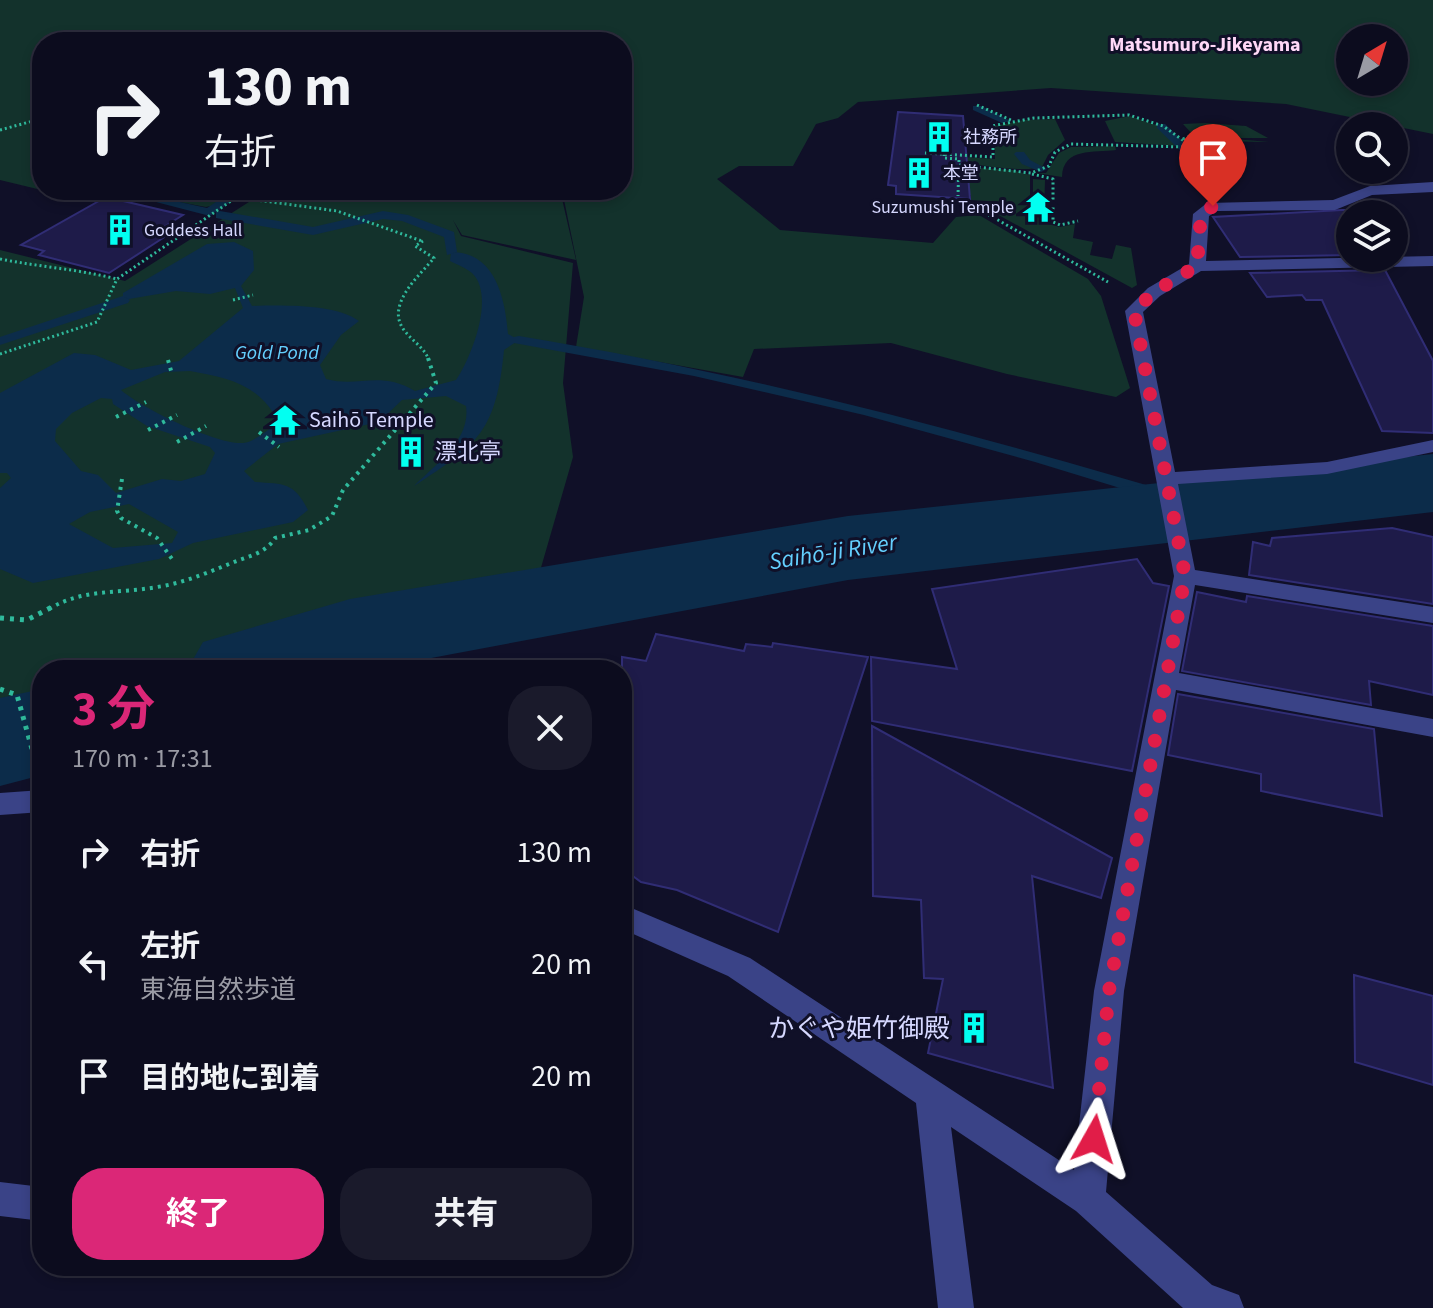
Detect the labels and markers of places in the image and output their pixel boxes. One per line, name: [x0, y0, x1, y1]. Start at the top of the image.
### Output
building icon: 社務所: [922, 120, 956, 154]
pin: [1179, 124, 1247, 206]
place label: 社務所: [963, 125, 1017, 150]
building icon: 本堂: [902, 156, 936, 190]
place label: 本堂: [943, 161, 979, 186]
temple icon: Suzumushi Temple: [1021, 190, 1055, 224]
place label: Suzumushi Temple: [871, 195, 1014, 220]
building icon: Goddess Hall: [103, 213, 137, 247]
place label: Goddess Hall: [144, 218, 242, 243]
temple icon: Saihō Temple: [268, 403, 302, 437]
place label: Saihō Temple: [309, 404, 434, 436]
building icon: 漂北亭: [394, 435, 428, 469]
place label: 漂北亭: [435, 436, 501, 468]
place label: かぐや姫竹御殿: [768, 1010, 950, 1047]
building icon: かぐや姫竹御殿: [957, 1011, 991, 1045]

